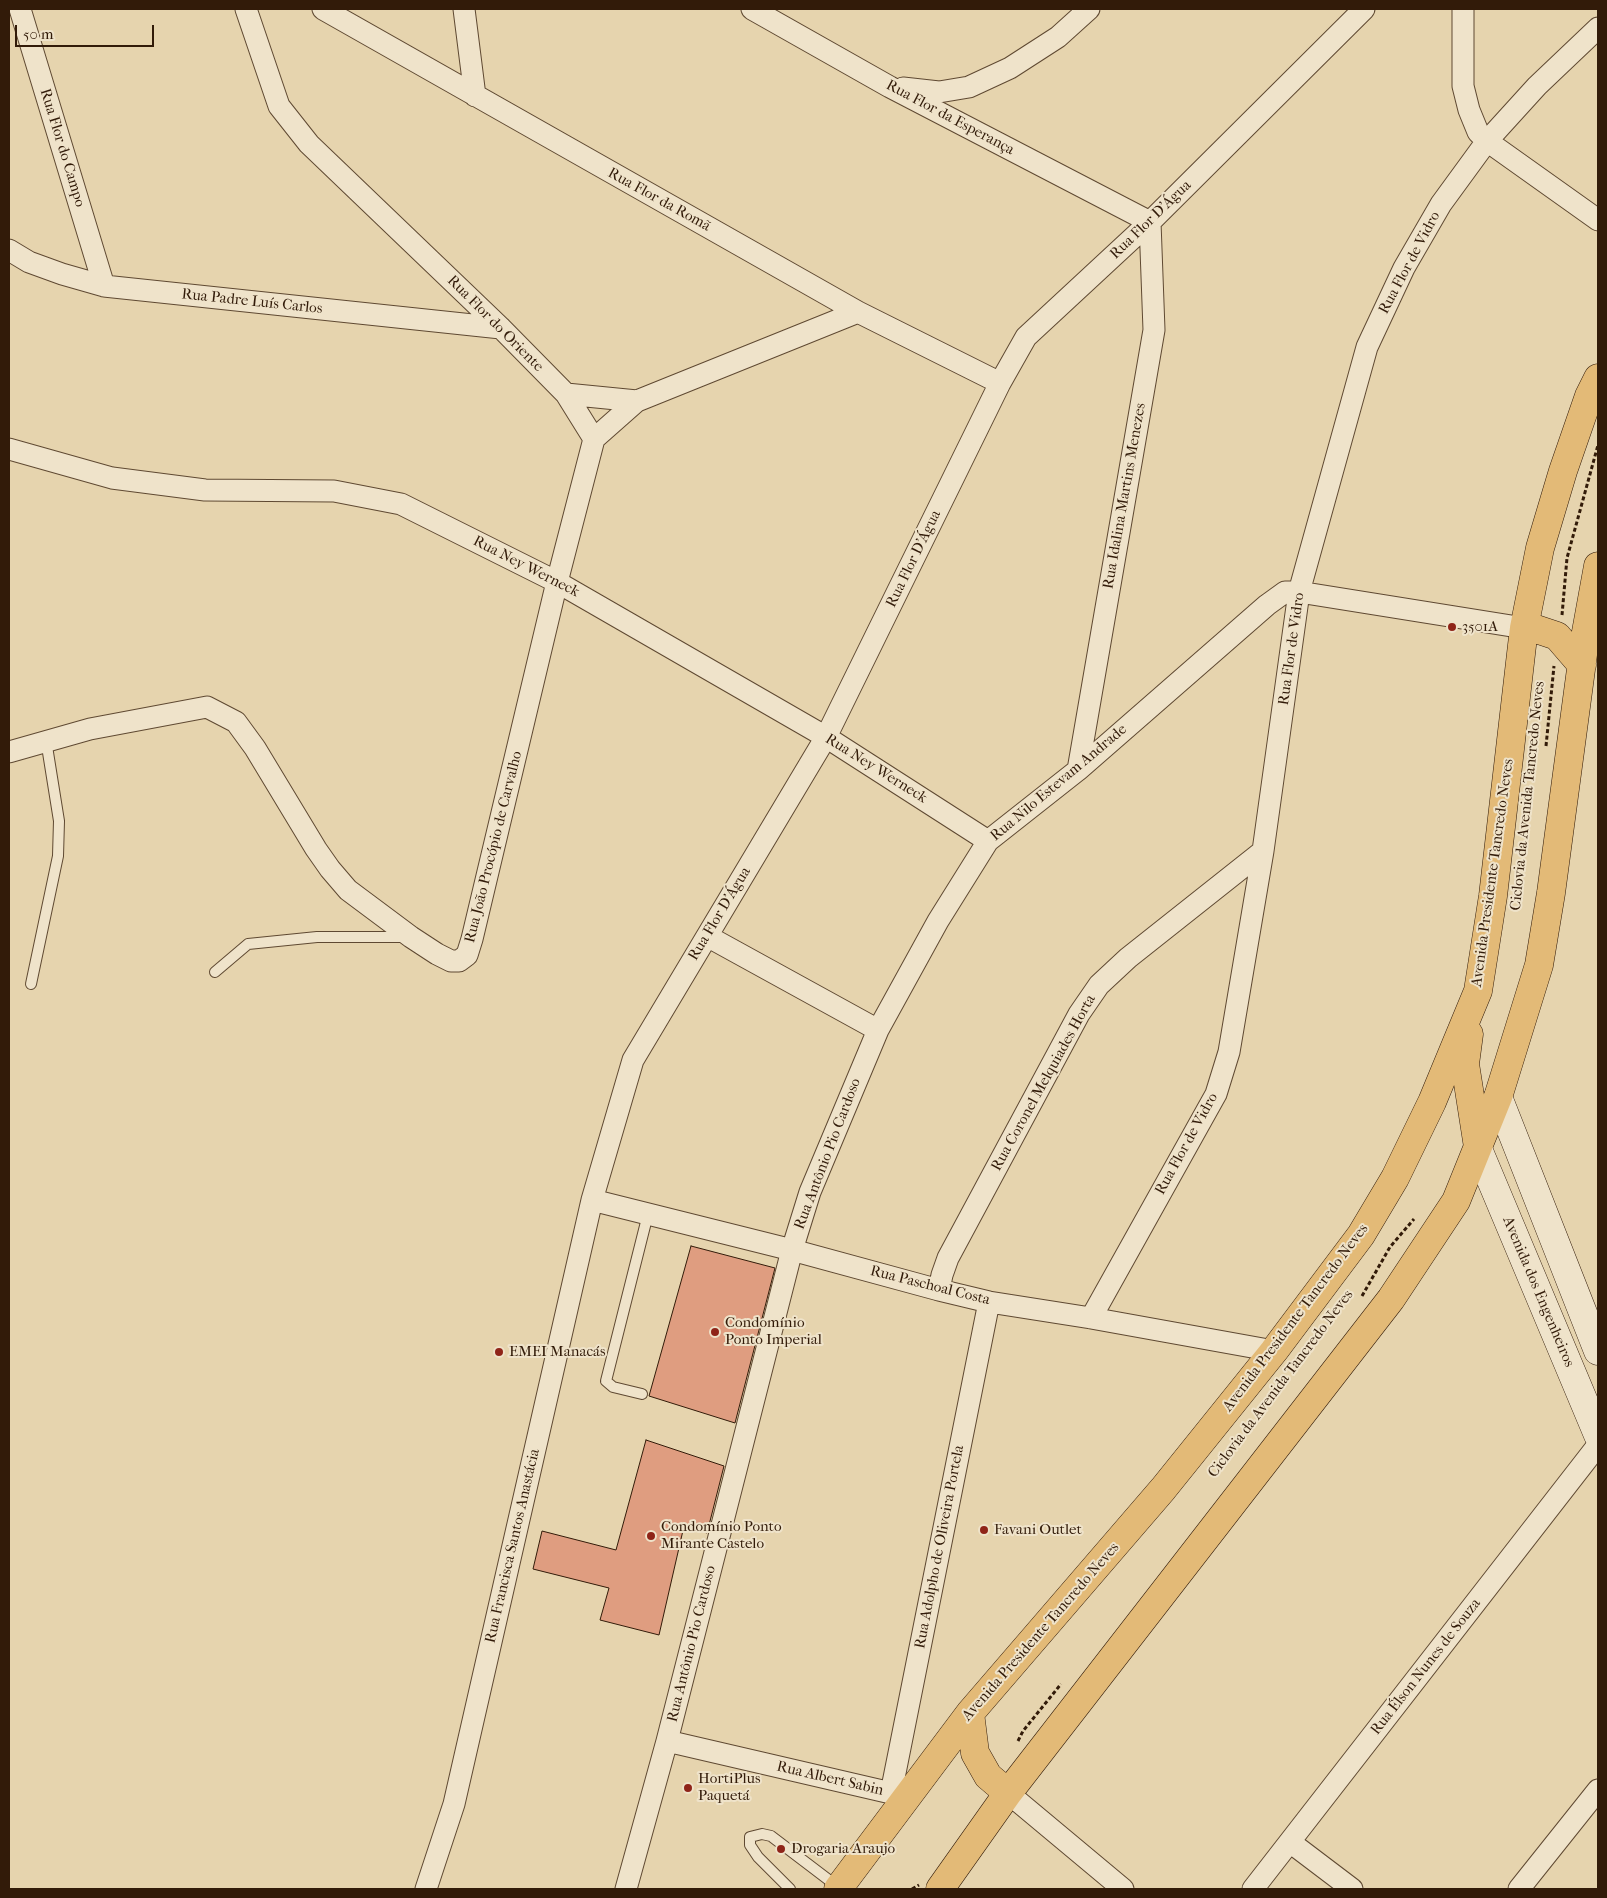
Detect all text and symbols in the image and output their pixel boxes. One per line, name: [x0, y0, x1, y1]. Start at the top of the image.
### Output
scale bar: [18, 15, 156, 47]
text: 50 m: [23, 25, 53, 43]
street label: Rua Flor da Esperança: [883, 77, 1017, 159]
street label: Rua Flor do Campo: [35, 87, 89, 209]
street label: Rua Flor da Romã: [605, 164, 713, 236]
street label: Rua Flor D'Água: [1107, 177, 1195, 263]
street label: Rua Flor de Vidro: [1375, 209, 1445, 317]
street label: Rua Flor do Oriente: [443, 272, 547, 376]
street label: Rua Padre Luís Carlos: [181, 286, 323, 318]
street label: Rua Idalina Martins Menezes: [1100, 402, 1150, 590]
street label: Rua Flor D'Água: [883, 507, 945, 611]
street label: Rua Ney Werneck: [470, 532, 582, 602]
street label: Rua Flor de Vidro: [1275, 592, 1309, 706]
place label: 3501A: [1462, 618, 1498, 636]
marker: 3501A: [1446, 621, 1458, 633]
street label: Ciclovia da Avenida Tancredo Neves: [1507, 681, 1549, 911]
street label: Rua Nilo Estevam Andrade: [987, 721, 1131, 845]
street label: Rua Ney Werneck: [822, 730, 930, 808]
street label: Rua João Procópio de Carvalho: [461, 749, 527, 945]
street label: Avenida Presidente Tancredo Neves: [1468, 758, 1518, 988]
street label: Rua Flor D'Água: [685, 864, 755, 964]
street label: Rua Coronel Melquiades Horta: [988, 992, 1100, 1174]
street label: Rua Antônio Pio Cardoso: [791, 1076, 865, 1232]
street label: Rua Flor de Vidro: [1152, 1090, 1222, 1198]
street label: Avenida dos Engenheiros: [1498, 1214, 1578, 1370]
street label: Avenida Presidente Tancredo Neves: [1219, 1221, 1373, 1415]
street label: Rua Paschoal Costa: [868, 1262, 992, 1310]
street label: Ciclovia da Avenida Tancredo Neves: [1205, 1287, 1357, 1481]
place label: Condomínio Ponto Imperial: [725, 1314, 822, 1349]
marker: Condomínio Ponto Imperial: [709, 1326, 721, 1338]
place label: EMEI Manacás: [509, 1343, 605, 1361]
marker: EMEI Manacás: [493, 1346, 505, 1358]
street label: Rua Adolpho de Oliveira Portela: [911, 1444, 969, 1650]
street label: Rua Francisca Santos Anastácia: [482, 1447, 544, 1645]
place label: Condomínio Ponto Mirante Castelo: [661, 1518, 781, 1553]
place label: Favani Outlet: [994, 1521, 1082, 1539]
marker: Favani Outlet: [978, 1524, 990, 1536]
marker: Condomínio Ponto Mirante Castelo: [645, 1530, 657, 1542]
street label: Avenida Presidente Tancredo Neves: [959, 1539, 1123, 1725]
street label: Rua Antônio Pio Cardoso: [664, 1564, 720, 1724]
street label: Rua Élson Nunes de Souza: [1367, 1595, 1485, 1739]
street label: Rua Albert Sabin: [775, 1758, 885, 1800]
place label: HortiPlus Paquetá: [698, 1770, 761, 1805]
marker: HortiPlus Paquetá: [682, 1782, 694, 1794]
place label: Drogaria Araujo: [791, 1840, 895, 1858]
marker: Drogaria Araujo: [775, 1843, 787, 1855]

